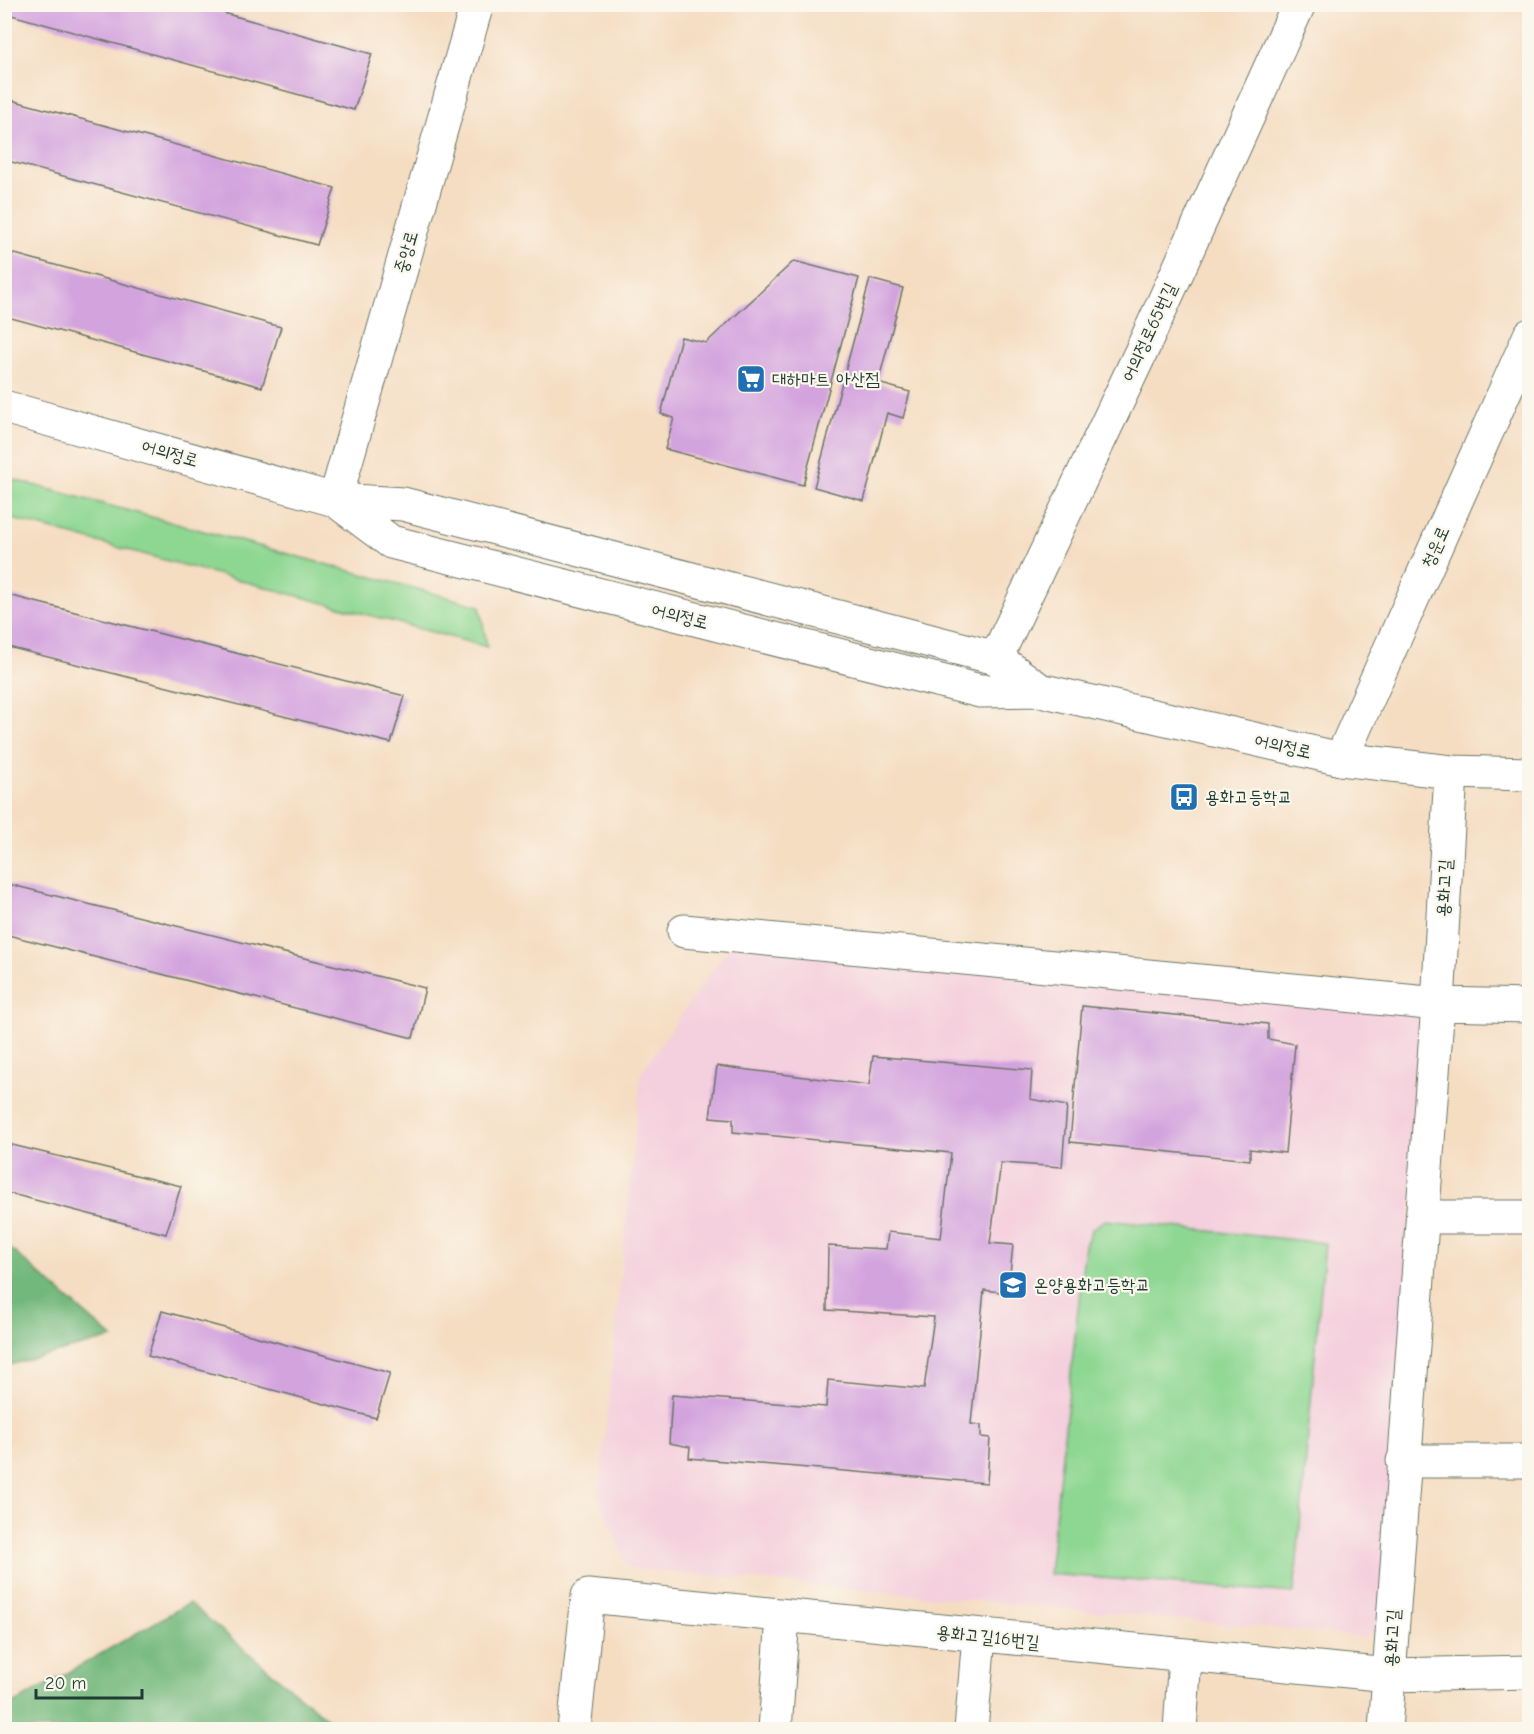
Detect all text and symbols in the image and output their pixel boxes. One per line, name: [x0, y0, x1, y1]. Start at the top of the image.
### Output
street label: 중앙로: [390, 228, 423, 276]
street label: 어의정로65번길: [1117, 279, 1182, 385]
supermarket icon: 대하마트 아산점: [735, 363, 767, 395]
place label: 대하마트 아산점: [772, 369, 880, 390]
street label: 어의정로: [139, 435, 201, 472]
street label: 청운로: [1417, 523, 1454, 571]
street label: 어의정로: [649, 599, 711, 634]
street label: 어의정로: [1252, 730, 1313, 763]
bus stop icon: 용화고등학교: [1168, 781, 1200, 813]
place label: 용화고등학교: [1205, 787, 1292, 808]
street label: 용화고길: [1432, 858, 1457, 918]
school or university icon: 온양용화고등학교: [997, 1269, 1029, 1301]
place label: 온양용화고등학교: [1034, 1275, 1150, 1296]
street label: 용화고길: [1380, 1608, 1405, 1668]
street label: 용화고길16번길: [935, 1622, 1041, 1653]
scale bar: [36, 1662, 142, 1700]
text: 20 m: [45, 1673, 86, 1694]

